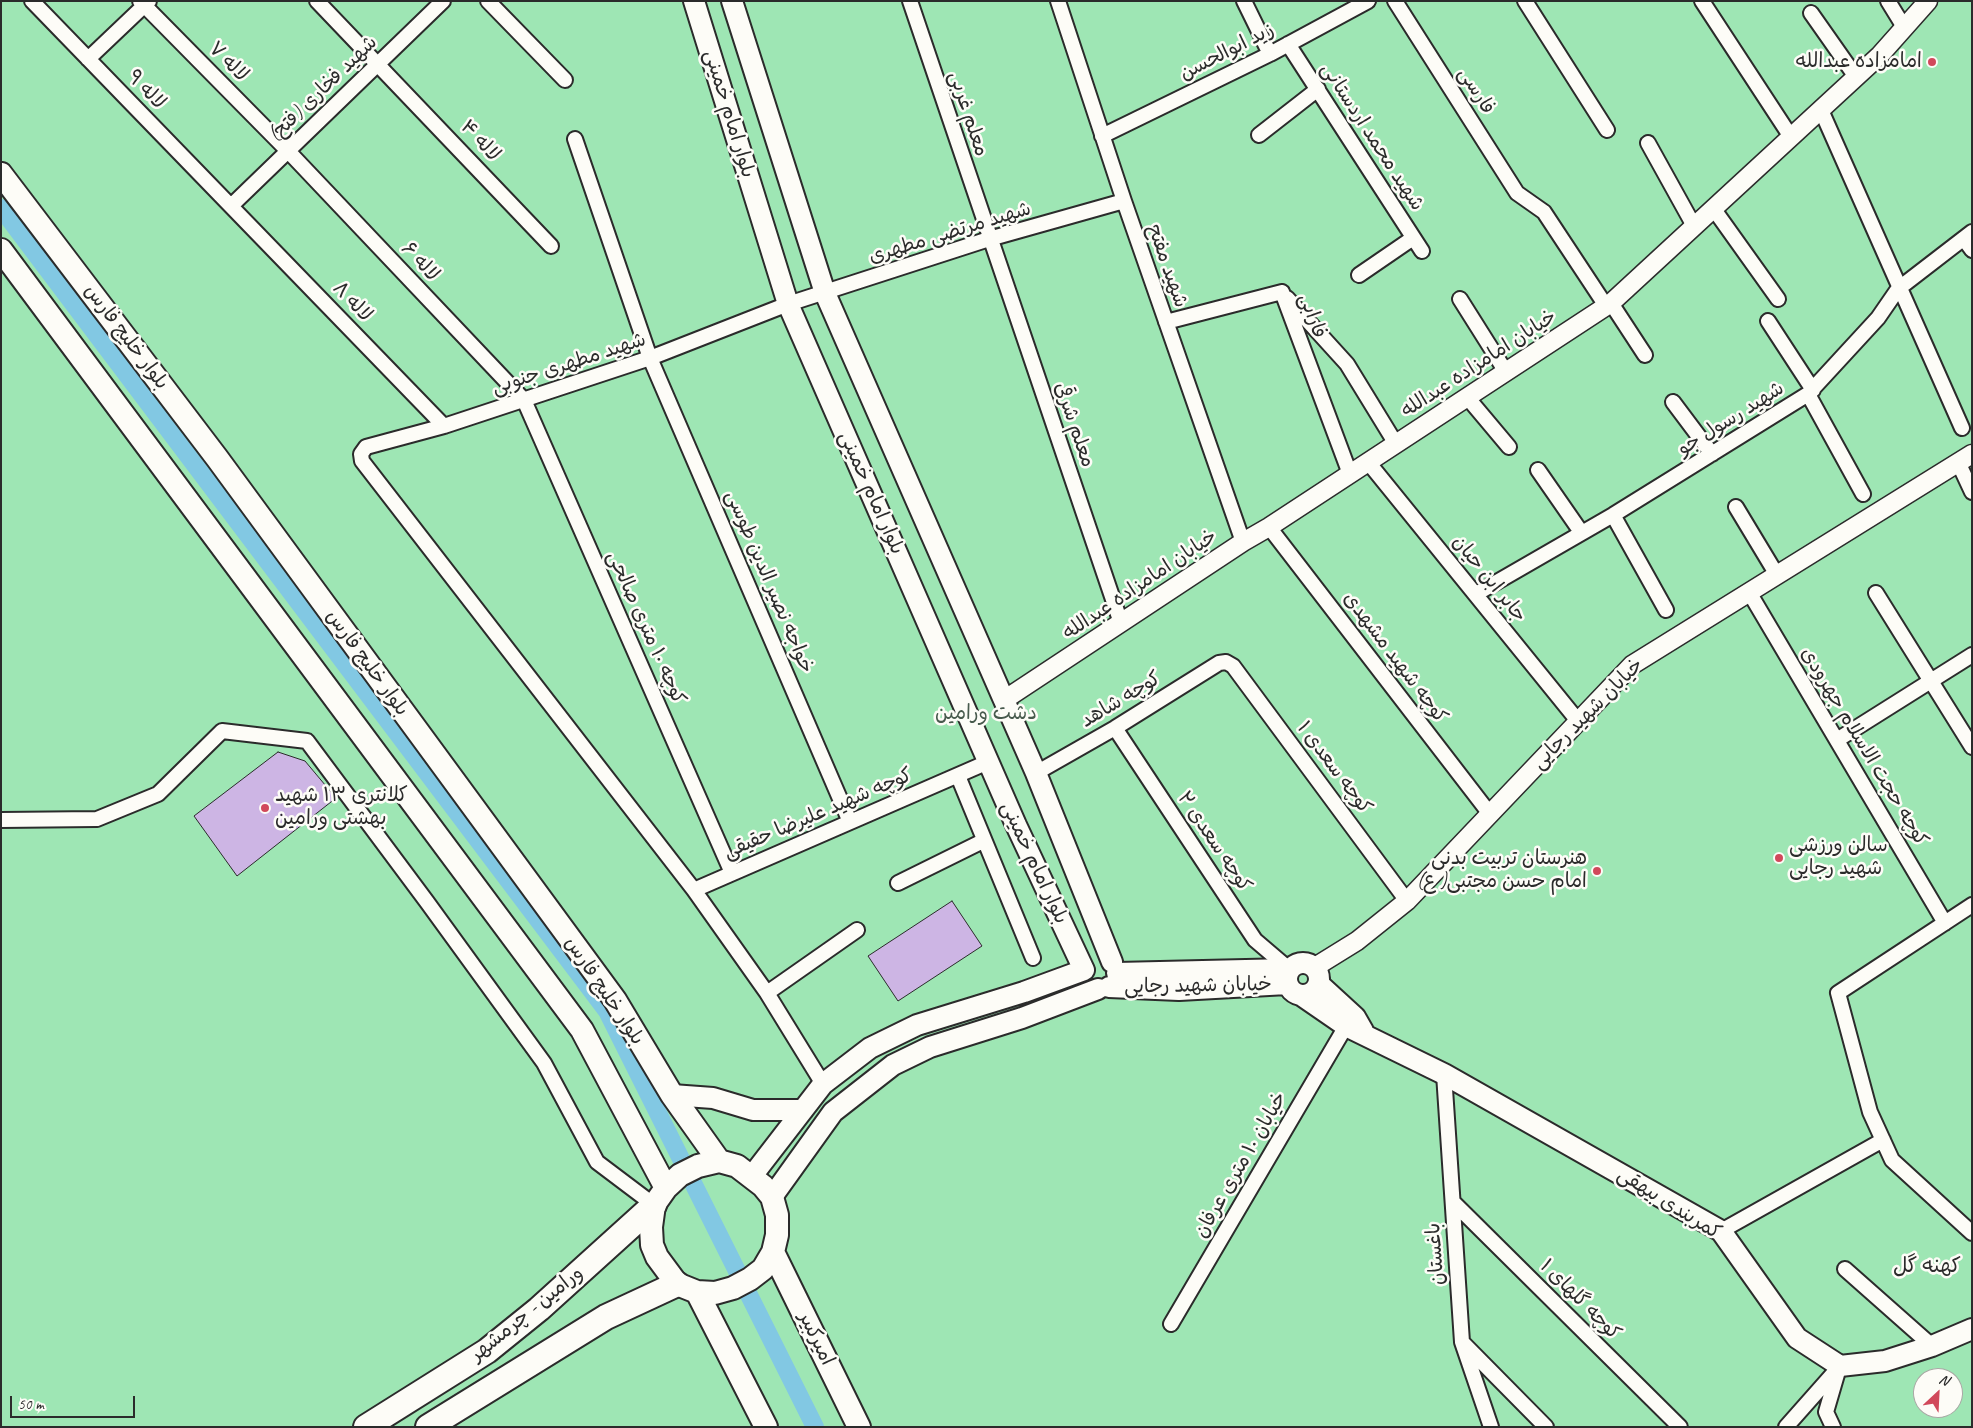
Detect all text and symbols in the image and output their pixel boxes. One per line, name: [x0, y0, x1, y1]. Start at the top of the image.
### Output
street label: زید ابوالحسن: [1176, 18, 1278, 86]
street label: شهید فخاری (فتح): [263, 31, 383, 147]
street label: لاله ۷: [203, 37, 253, 87]
street label: بلوار امام خمینی: [698, 47, 760, 181]
place label: امامزاده عبدالله: [1796, 50, 1922, 74]
marker: امامزاده عبدالله: [1926, 56, 1938, 68]
street label: شهید محمد اردستانی: [1315, 58, 1429, 216]
street label: فارسی: [1452, 63, 1500, 119]
street label: لاله ۹: [122, 65, 170, 115]
street label: معلم غربی: [943, 68, 993, 160]
street label: لاله ۴: [455, 115, 505, 167]
street label: شهید مرتضی مطهری: [866, 197, 1034, 269]
street label: شهید مفتح: [1142, 221, 1192, 311]
street label: لاله ۶: [396, 237, 444, 287]
street label: لاله ۸: [327, 277, 377, 327]
street label: بلوار خلیج فارس: [79, 280, 173, 394]
street label: فارابی: [1293, 290, 1331, 342]
street label: خیابان امامزاده عبدالله: [1397, 305, 1561, 423]
street label: شهید مطهری جنوبی: [489, 328, 649, 400]
street label: شهید رسول جو: [1673, 377, 1789, 461]
street label: معلم شرقی: [1048, 379, 1100, 471]
street label: بلوار امام خمینی: [833, 428, 909, 558]
street label: خواجه نصیر الدین طوسی: [720, 487, 818, 677]
street label: خیابان امامزاده عبدالله: [1058, 525, 1222, 645]
street label: جابر ابن حیان: [1447, 531, 1531, 627]
street label: کوچه ۱۰ متری صالحی: [601, 548, 691, 708]
street label: کوچه شهید مشهدی: [1338, 587, 1452, 729]
street label: بلوار خلیج فارس: [320, 605, 414, 721]
street label: کوچه حجت الاسلام جهرودی: [1795, 643, 1933, 851]
street label: خیابان شهید رجایی: [1527, 653, 1649, 775]
street label: کوچه شاهد: [1076, 667, 1166, 733]
park label: دشت ورامین: [935, 702, 1037, 726]
street label: کوچه سعدی ۱: [1291, 717, 1377, 819]
street label: کوچه شهید علیرضا حقیقی: [720, 763, 916, 865]
place label: کلانتری ۱۳ شهید بهشتی ورامین: [275, 784, 408, 831]
street label: کوچه سعدی ۲: [1172, 787, 1256, 897]
street label: بلوار امام خمینی: [995, 798, 1073, 928]
marker: کلانتری ۱۳ شهید بهشتی ورامین: [259, 802, 271, 814]
place label: سالن ورزشی شهید رجایی: [1789, 834, 1888, 881]
place label: هنرستان تربیت بدنی امام حسن مجتبی( ع): [1416, 847, 1587, 894]
marker: سالن ورزشی شهید رجایی: [1773, 852, 1785, 864]
marker: هنرستان تربیت بدنی امام حسن مجتبی( ع): [1591, 865, 1603, 877]
street label: بلوار خلیج فارس: [559, 932, 649, 1050]
street label: خیابان شهید رجایی: [1124, 973, 1272, 999]
street label: خیابان ۱۰ متری عرفان: [1189, 1088, 1293, 1242]
street label: کمربندی بیهقی: [1613, 1163, 1725, 1245]
street label: باغستان: [1422, 1222, 1450, 1286]
district label: کهنه گل: [1893, 1253, 1961, 1279]
street label: کوچه گلهای ۱: [1534, 1254, 1626, 1346]
street label: ورامین - چرمشهر: [466, 1261, 588, 1367]
street label: امیرکبیر: [793, 1309, 839, 1369]
north arrow: [1913, 1368, 1963, 1418]
text: N: [1937, 1370, 1952, 1389]
scale bar: [12, 1386, 138, 1418]
text: 50 m: [18, 1395, 44, 1414]

